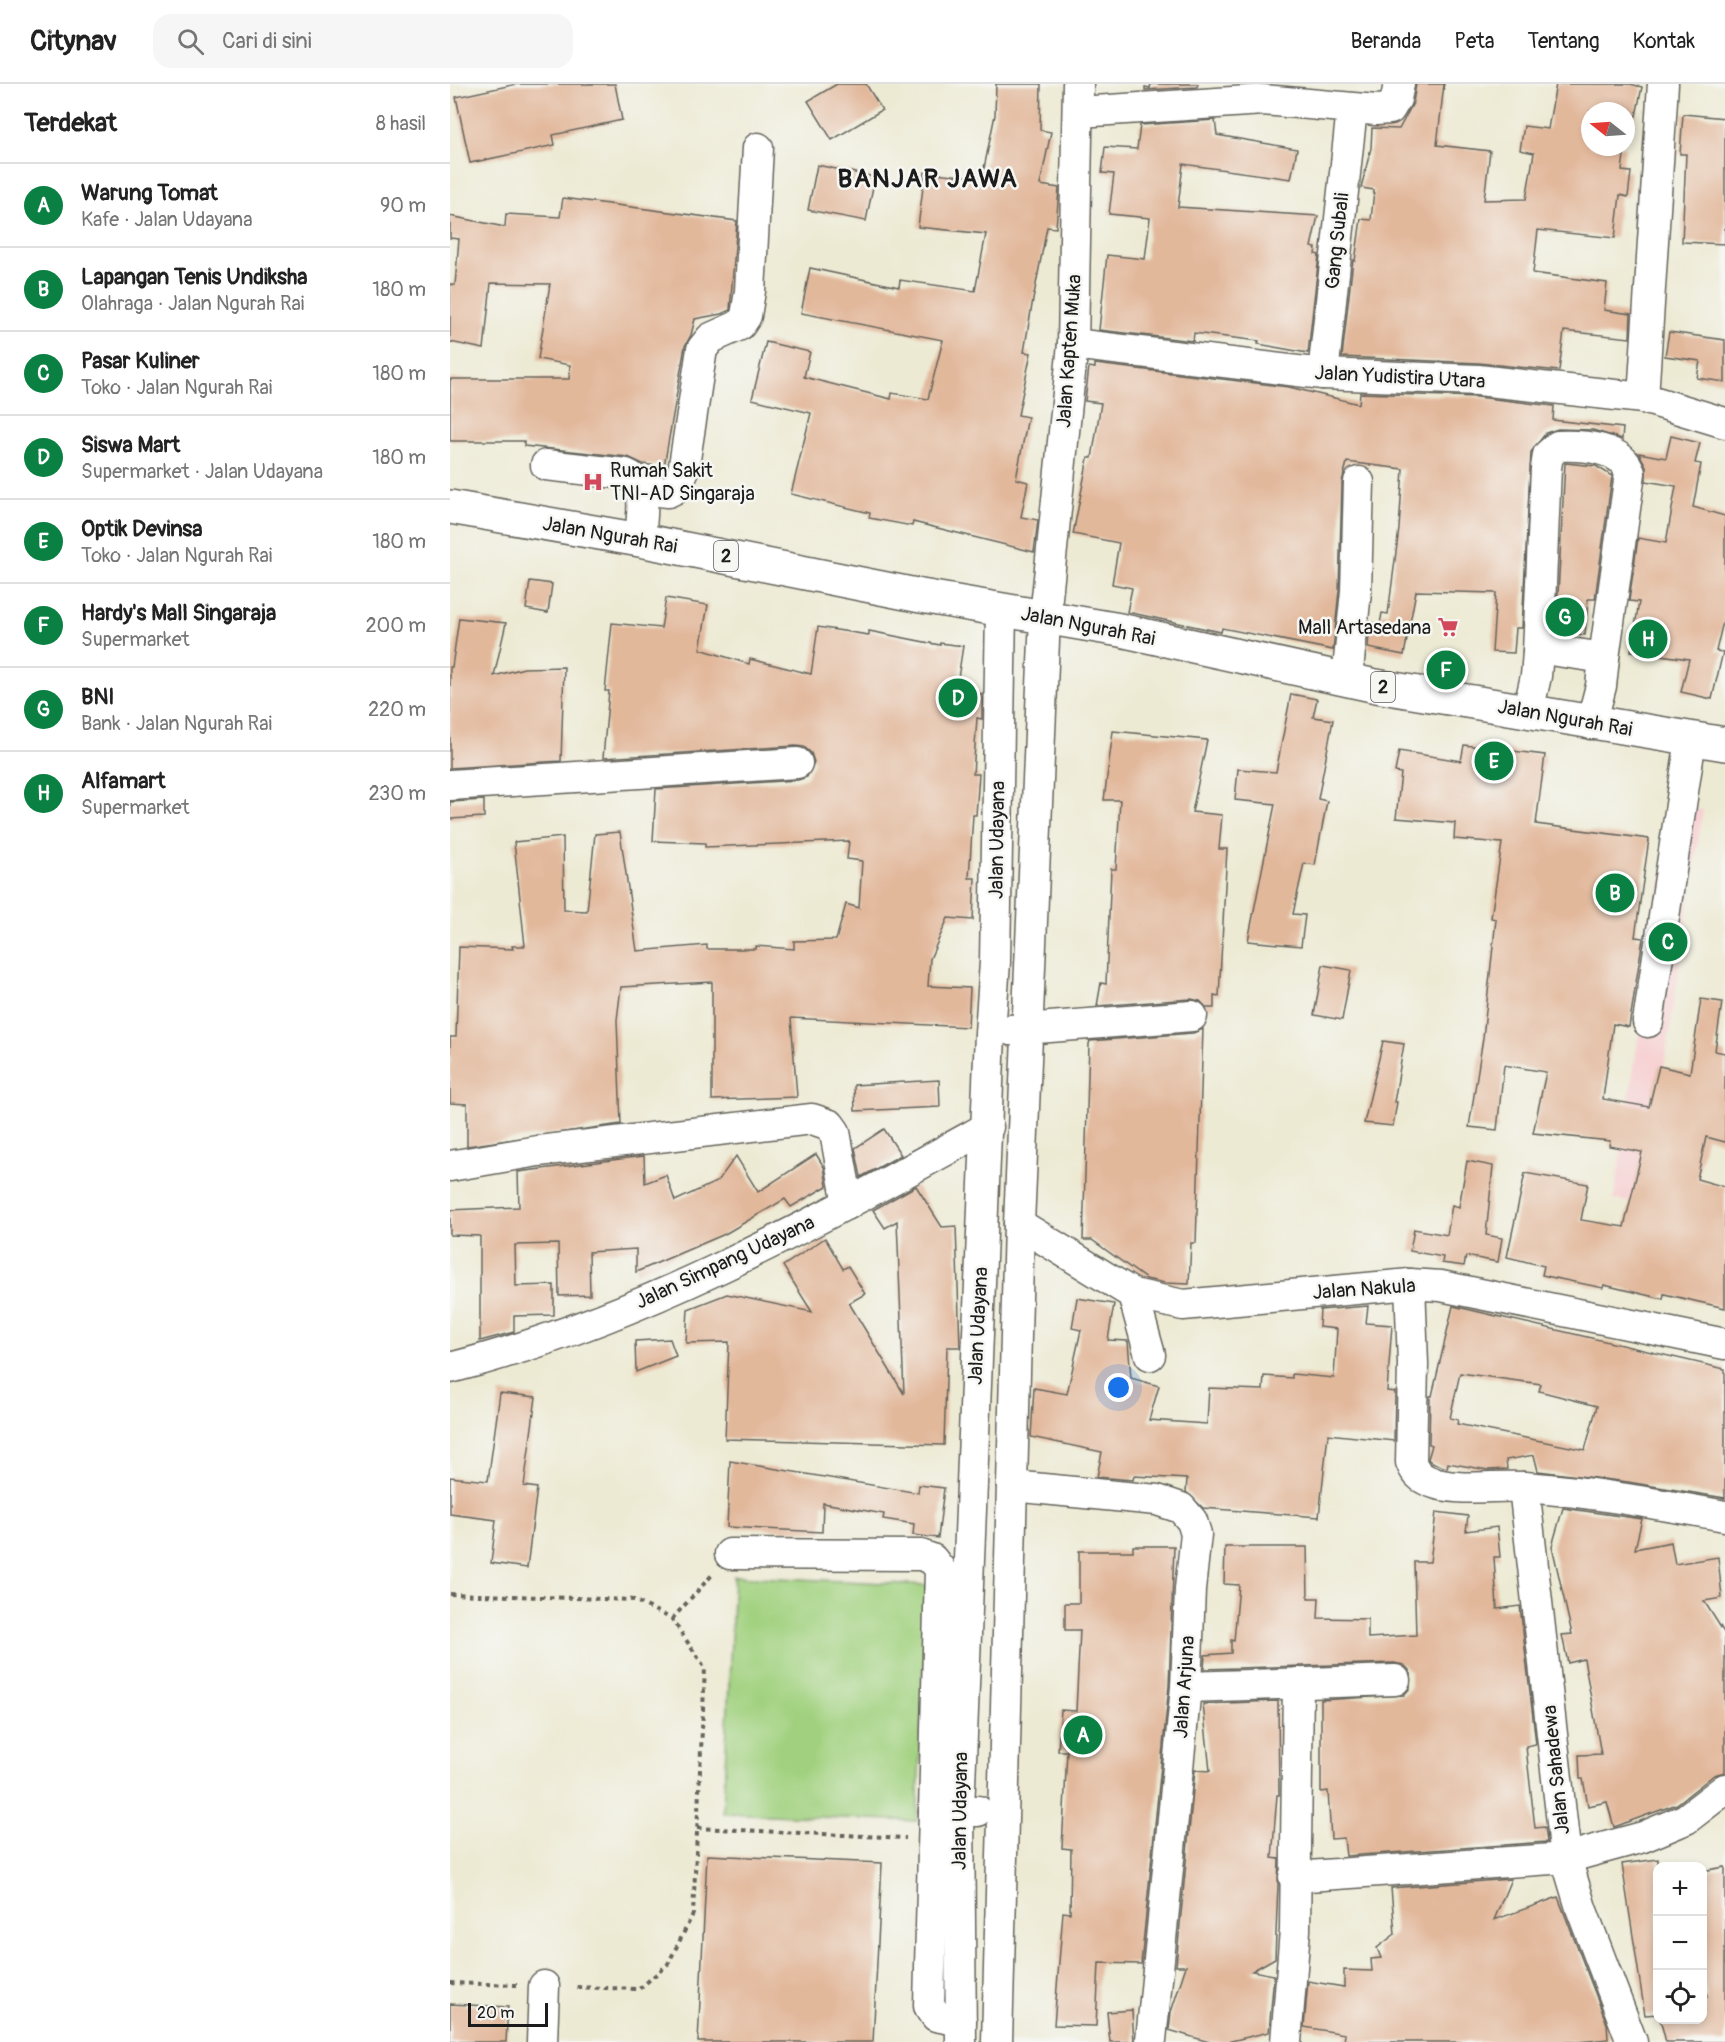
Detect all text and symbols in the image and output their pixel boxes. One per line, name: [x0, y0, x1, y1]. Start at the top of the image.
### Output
search box: [153, 14, 573, 68]
text: Citynav: [30, 24, 117, 59]
icon: search: [174, 25, 207, 58]
text: Cari di sini: [222, 27, 312, 55]
text: Beranda: [1351, 28, 1421, 55]
text: Peta: [1454, 28, 1495, 55]
text: Tentang: [1528, 28, 1600, 55]
text: Kontak: [1633, 28, 1695, 55]
north arrow: [1581, 102, 1635, 156]
text: Terdekat: [24, 107, 117, 139]
text: 8 hasil: [376, 111, 426, 136]
district label: BANJAR JAWA: [838, 163, 1018, 195]
text: Warung Tomat: [81, 179, 218, 207]
street label: Gang Subali: [1320, 192, 1354, 290]
text: A: [37, 193, 50, 218]
text: 90 m: [380, 193, 426, 218]
text: Kafe · Jalan Udayana: [81, 207, 252, 232]
text: Lapangan Tenis Undiksha: [81, 263, 307, 291]
street label: Jalan Kapten Muka: [1051, 273, 1087, 429]
text: B: [38, 277, 49, 302]
text: 180 m: [372, 277, 426, 302]
text: Olahraga · Jalan Ngurah Rai: [81, 291, 304, 316]
text: Pasar Kuliner: [81, 347, 200, 375]
street label: Jalan Yudistira Utara: [1314, 360, 1486, 394]
text: C: [37, 361, 50, 386]
text: 180 m: [372, 361, 426, 386]
text: Toko · Jalan Ngurah Rai: [81, 375, 272, 400]
text: Siswa Mart: [81, 431, 180, 459]
text: D: [37, 445, 50, 470]
text: 180 m: [372, 445, 426, 470]
place label: Rumah Sakit TNI-AD Singaraja: [610, 458, 755, 506]
text: Supermarket · Jalan Udayana: [81, 459, 323, 484]
hospital icon: Rumah Sakit TNI-AD Singaraja: [581, 470, 605, 494]
street label: Jalan Ngurah Rai: [541, 511, 679, 559]
text: Optik Devinsa: [81, 515, 202, 543]
text: E: [38, 529, 49, 554]
text: 180 m: [372, 529, 426, 554]
road number: 2: [714, 541, 738, 571]
text: Toko · Jalan Ngurah Rai: [81, 543, 272, 568]
pin: G: [1546, 594, 1584, 640]
text: Hardy's Mall Singaraja: [81, 599, 276, 627]
street label: Jalan Ngurah Rai: [1019, 601, 1157, 651]
text: F: [37, 613, 50, 638]
text: 200 m: [365, 613, 426, 638]
place label: Mall Artasedana: [1298, 615, 1431, 640]
supermarket icon: Mall Artasedana: [1436, 615, 1460, 639]
pin: H: [1628, 616, 1668, 662]
text: Supermarket: [81, 627, 190, 652]
pin: F: [1426, 648, 1466, 692]
road number: 2: [1371, 672, 1395, 702]
pin: D: [938, 676, 978, 720]
text: BNI: [81, 683, 115, 711]
street label: Jalan Ngurah Rai: [1496, 694, 1634, 742]
text: G: [37, 697, 50, 722]
text: 220 m: [368, 697, 426, 722]
text: Bank · Jalan Ngurah Rai: [81, 711, 272, 736]
pin: E: [1474, 738, 1514, 784]
text: Alfamart: [81, 767, 165, 795]
text: H: [37, 781, 50, 806]
text: 230 m: [369, 781, 426, 806]
street label: Jalan Udayana: [983, 781, 1011, 899]
text: Supermarket: [81, 795, 190, 820]
pin: B: [1596, 870, 1634, 916]
pin: C: [1648, 920, 1688, 964]
street label: Jalan Simpang Udayana: [632, 1210, 818, 1314]
street label: Jalan Udayana: [962, 1266, 994, 1386]
street label: Jalan Nakula: [1312, 1273, 1416, 1305]
your location: [1104, 1373, 1133, 1402]
street label: Jalan Arjuna: [1168, 1635, 1200, 1739]
street label: Jalan Sahadewa: [1537, 1704, 1575, 1836]
pin: A: [1064, 1712, 1102, 1758]
street label: Jalan Udayana: [946, 1752, 974, 1870]
map controls: [1653, 1862, 1707, 2024]
button: +: [1653, 1862, 1707, 1916]
button: −: [1653, 1916, 1707, 1970]
button: locate: [1653, 1970, 1707, 2024]
scale bar: [468, 2000, 548, 2028]
text: 20 m: [477, 2003, 515, 2023]

